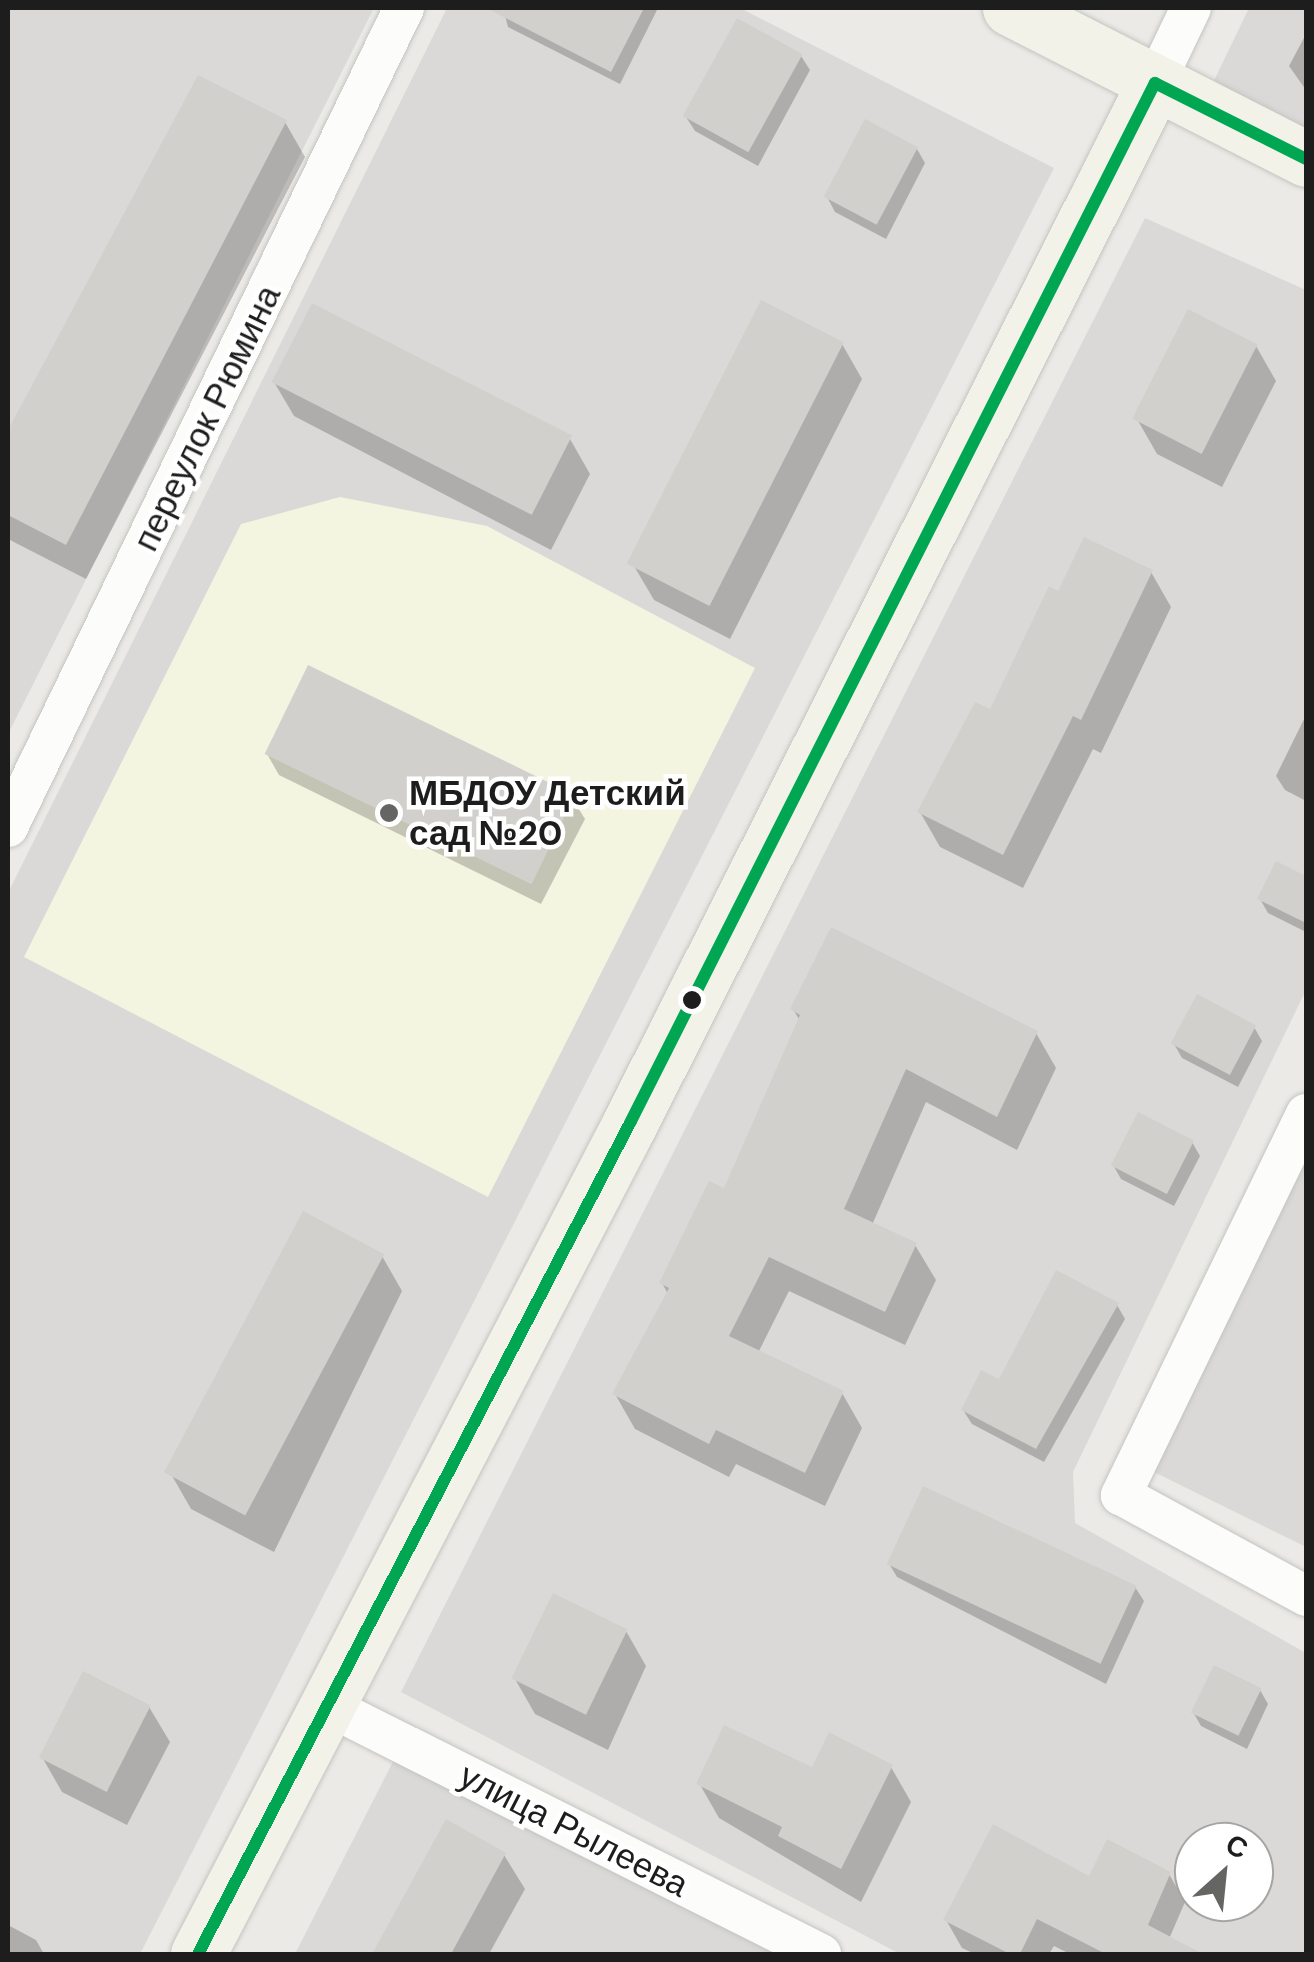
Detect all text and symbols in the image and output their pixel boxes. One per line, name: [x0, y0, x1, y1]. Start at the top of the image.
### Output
street label: переулок Рюмина: [125, 278, 289, 558]
place label: МБДОУ Детский сад №20: [409, 772, 686, 854]
marker: МБДОУ Детский сад №20: [378, 802, 400, 824]
unlabelled marker: [682, 990, 702, 1010]
street label: улица Рылеева: [453, 1754, 695, 1906]
north arrow: [1174, 1822, 1274, 1922]
text: С: [1220, 1826, 1254, 1868]

